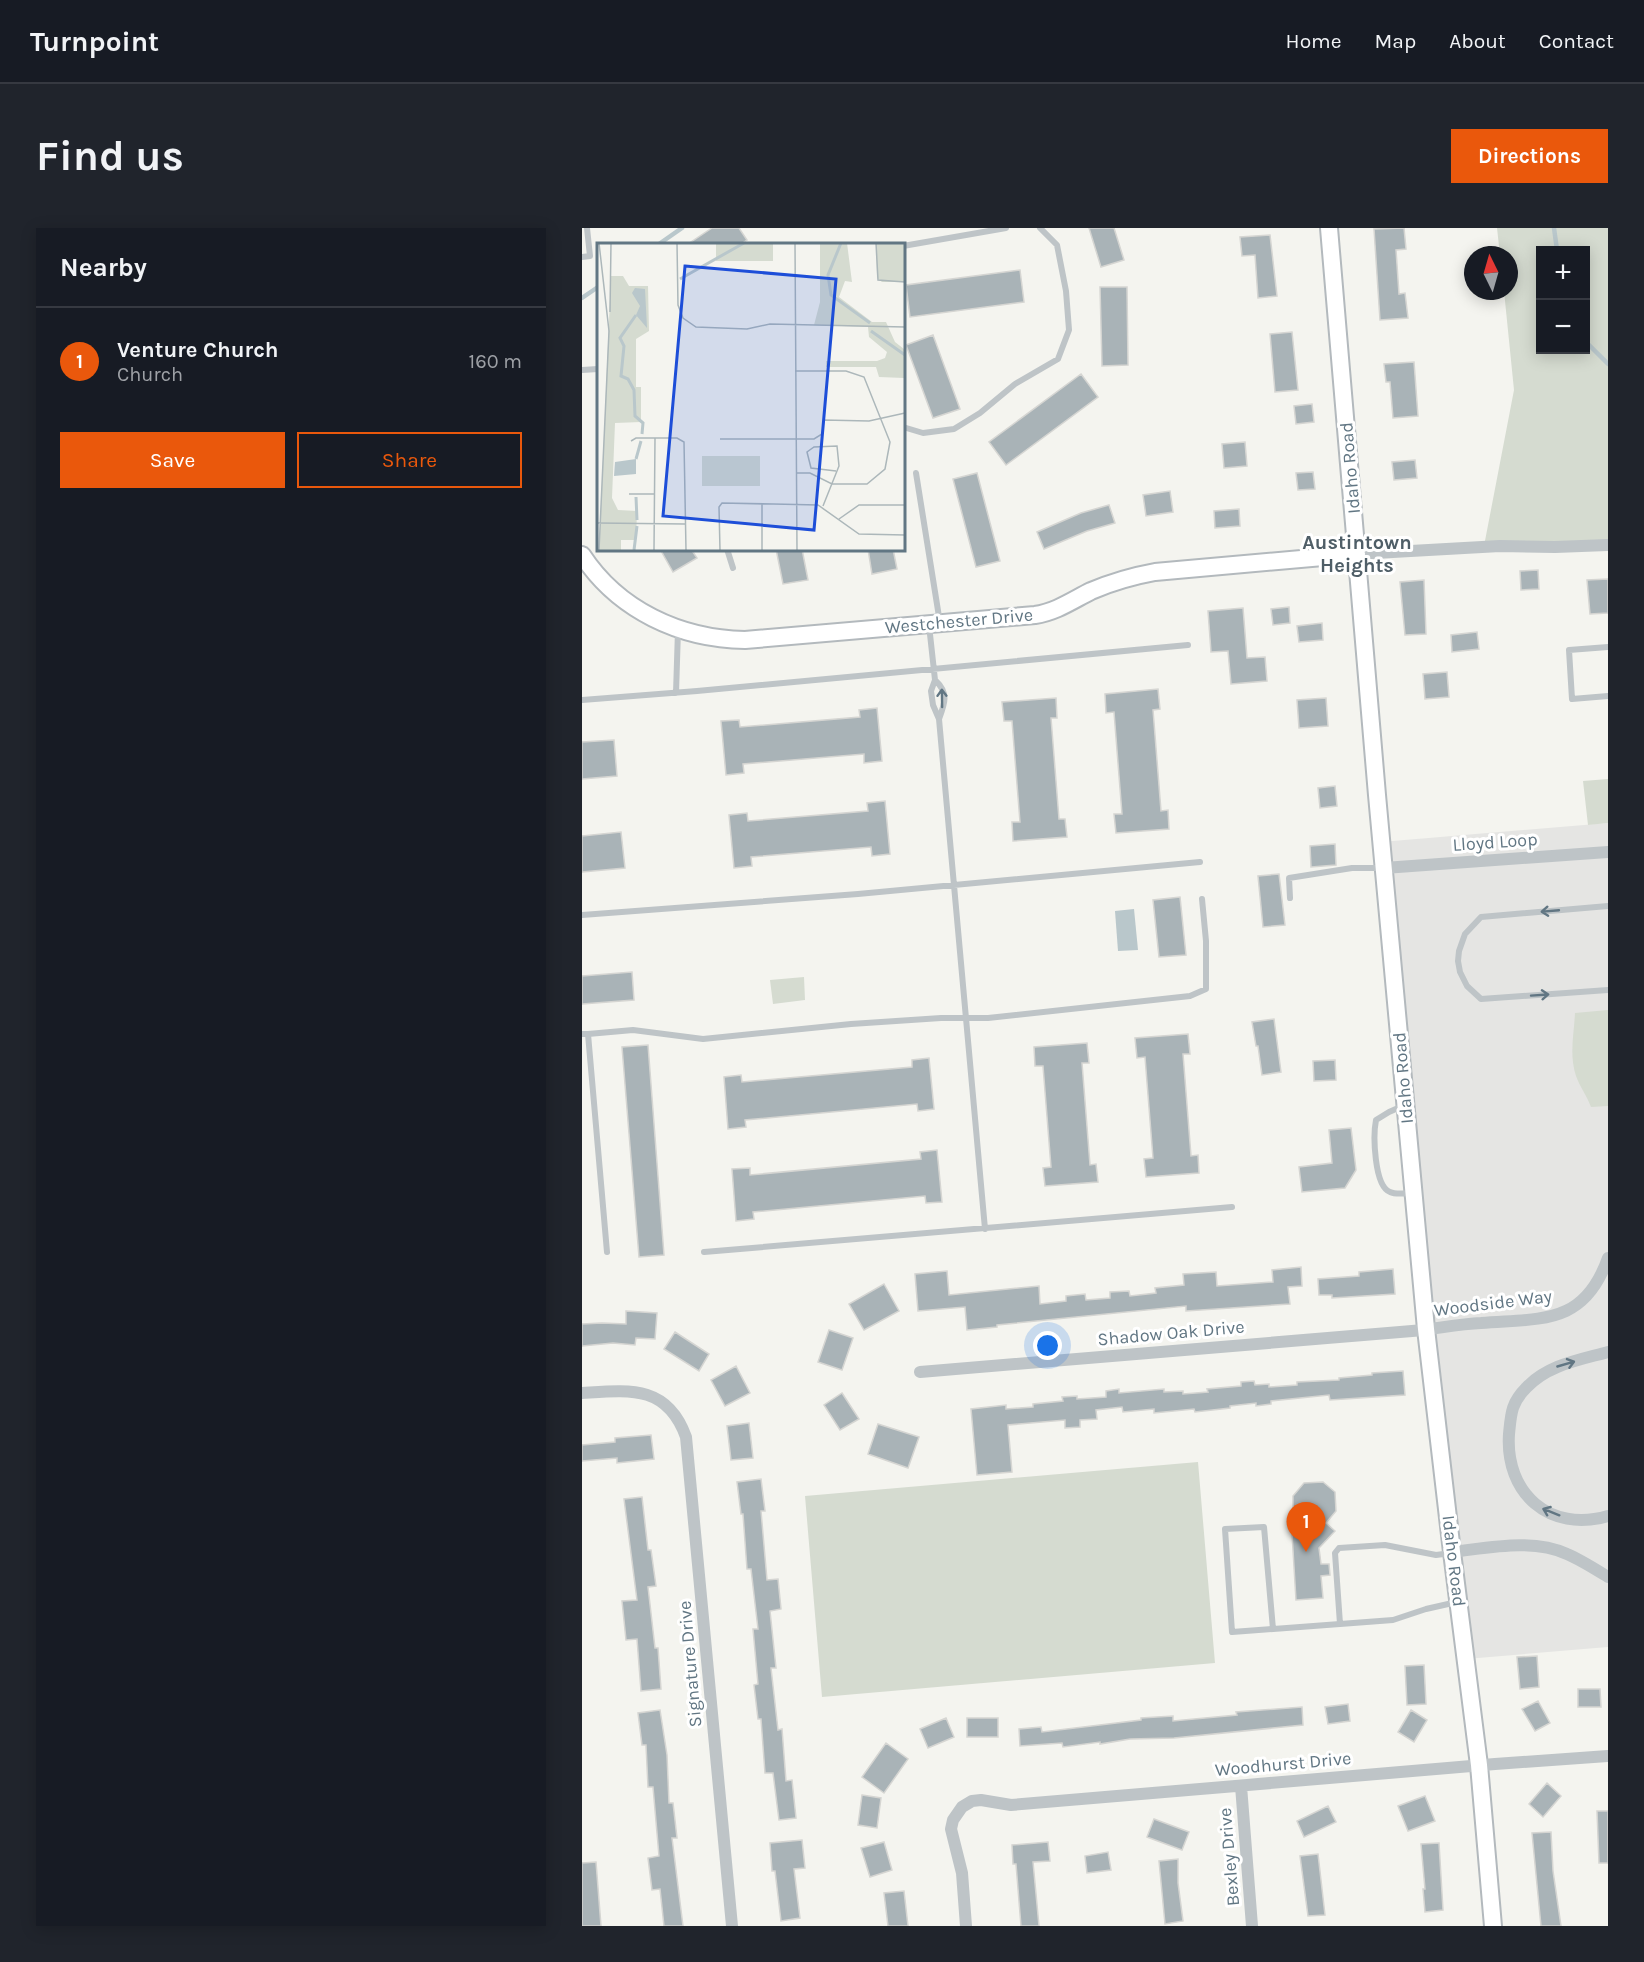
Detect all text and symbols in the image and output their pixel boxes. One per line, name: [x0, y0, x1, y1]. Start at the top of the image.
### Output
text: Turnpoint: [30, 25, 159, 58]
text: Home: [1286, 29, 1342, 53]
text: Map: [1375, 29, 1416, 53]
text: About: [1449, 29, 1506, 53]
text: Contact: [1539, 29, 1614, 53]
button: Directions: [1451, 129, 1608, 183]
text: Find us: [36, 131, 184, 181]
inset map: [597, 243, 904, 550]
north arrow: [1464, 246, 1518, 300]
map controls: [1536, 246, 1590, 354]
button: +: [1536, 246, 1590, 300]
text: Nearby: [60, 252, 147, 283]
button: −: [1536, 300, 1590, 354]
text: Venture Church: [117, 337, 279, 363]
text: 1: [76, 350, 83, 373]
text: 160 m: [469, 350, 522, 373]
text: Church: [117, 363, 183, 386]
street label: Idaho Road: [1335, 421, 1365, 515]
button: Save: [60, 432, 285, 488]
button: Share: [297, 432, 522, 488]
district label: Austintown Heights: [1302, 531, 1412, 577]
street label: Westchester Drive: [884, 604, 1034, 638]
one-way arrow: [937, 689, 948, 708]
street label: Lloyd Loop: [1452, 828, 1538, 856]
one-way arrow: [1540, 906, 1560, 917]
one-way arrow: [1529, 989, 1549, 1000]
street label: Idaho Road: [1388, 1031, 1418, 1125]
street label: Woodside Way: [1433, 1285, 1554, 1321]
street label: Shadow Oak Drive: [1097, 1316, 1245, 1350]
your location: [1033, 1331, 1062, 1360]
one-way arrow: [1556, 1358, 1575, 1369]
pin: 1: [1286, 1502, 1326, 1552]
one-way arrow: [1543, 1506, 1561, 1517]
street label: Idaho Road: [1437, 1514, 1471, 1608]
street label: Signature Drive: [674, 1600, 706, 1728]
street label: Woodhurst Drive: [1214, 1747, 1352, 1781]
street label: Bexley Drive: [1214, 1807, 1244, 1907]

